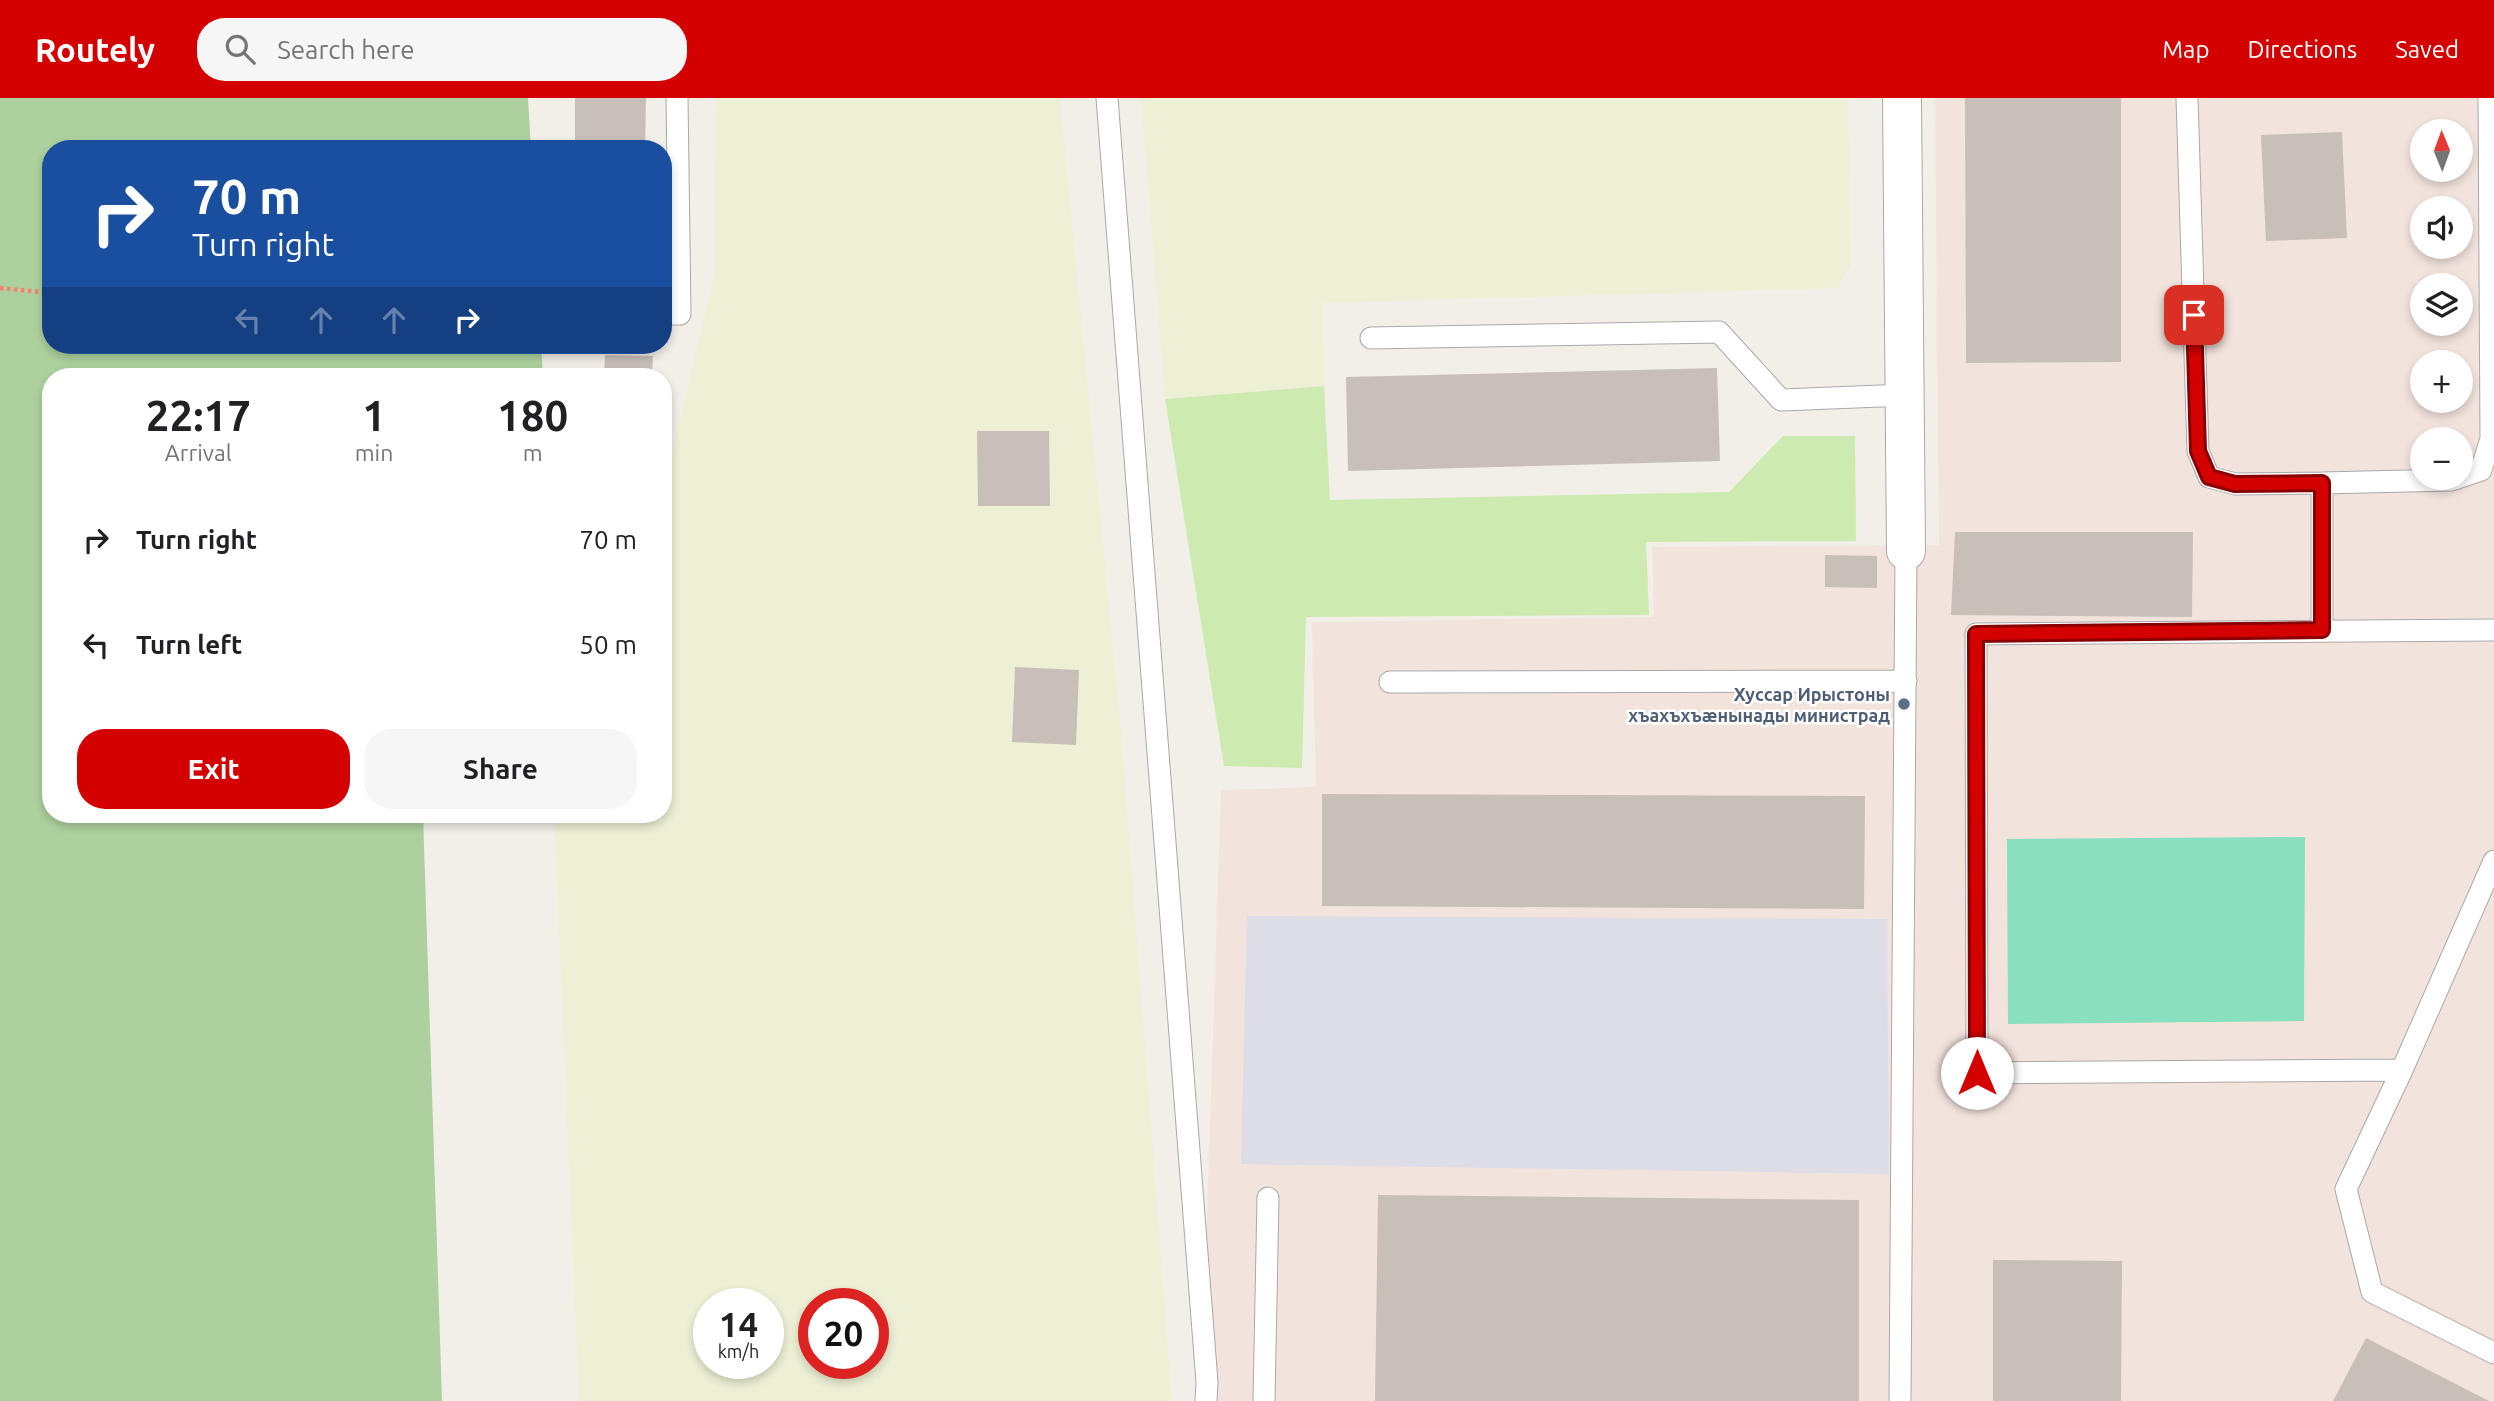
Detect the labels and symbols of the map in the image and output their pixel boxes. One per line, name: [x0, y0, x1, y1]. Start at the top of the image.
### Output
north arrow: [2410, 119, 2473, 182]
pin: [2164, 285, 2224, 345]
place label: Хуссар Ирыстоны хъахъхъæнынады министрад: [1628, 684, 1890, 725]
marker: Хуссар Ирыстоны хъахъхъæнынады министрад: [1896, 696, 1912, 712]
position arrow: [1940, 1036, 2014, 1110]
speed limit sign: 20: [798, 1288, 889, 1379]

